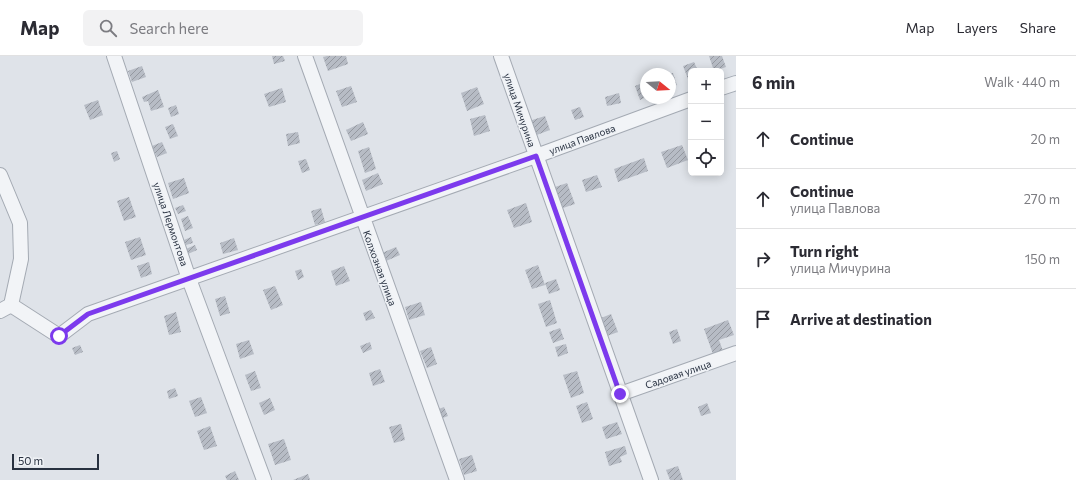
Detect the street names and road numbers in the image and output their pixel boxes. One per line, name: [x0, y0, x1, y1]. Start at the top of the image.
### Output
street label: улица Мичурина: [502, 71, 538, 149]
street label: улица Павлова: [547, 121, 617, 157]
street label: улица Лермонтова: [151, 181, 191, 267]
street label: Колхозная улица: [361, 229, 399, 307]
street label: Садовая улица: [643, 357, 713, 391]

